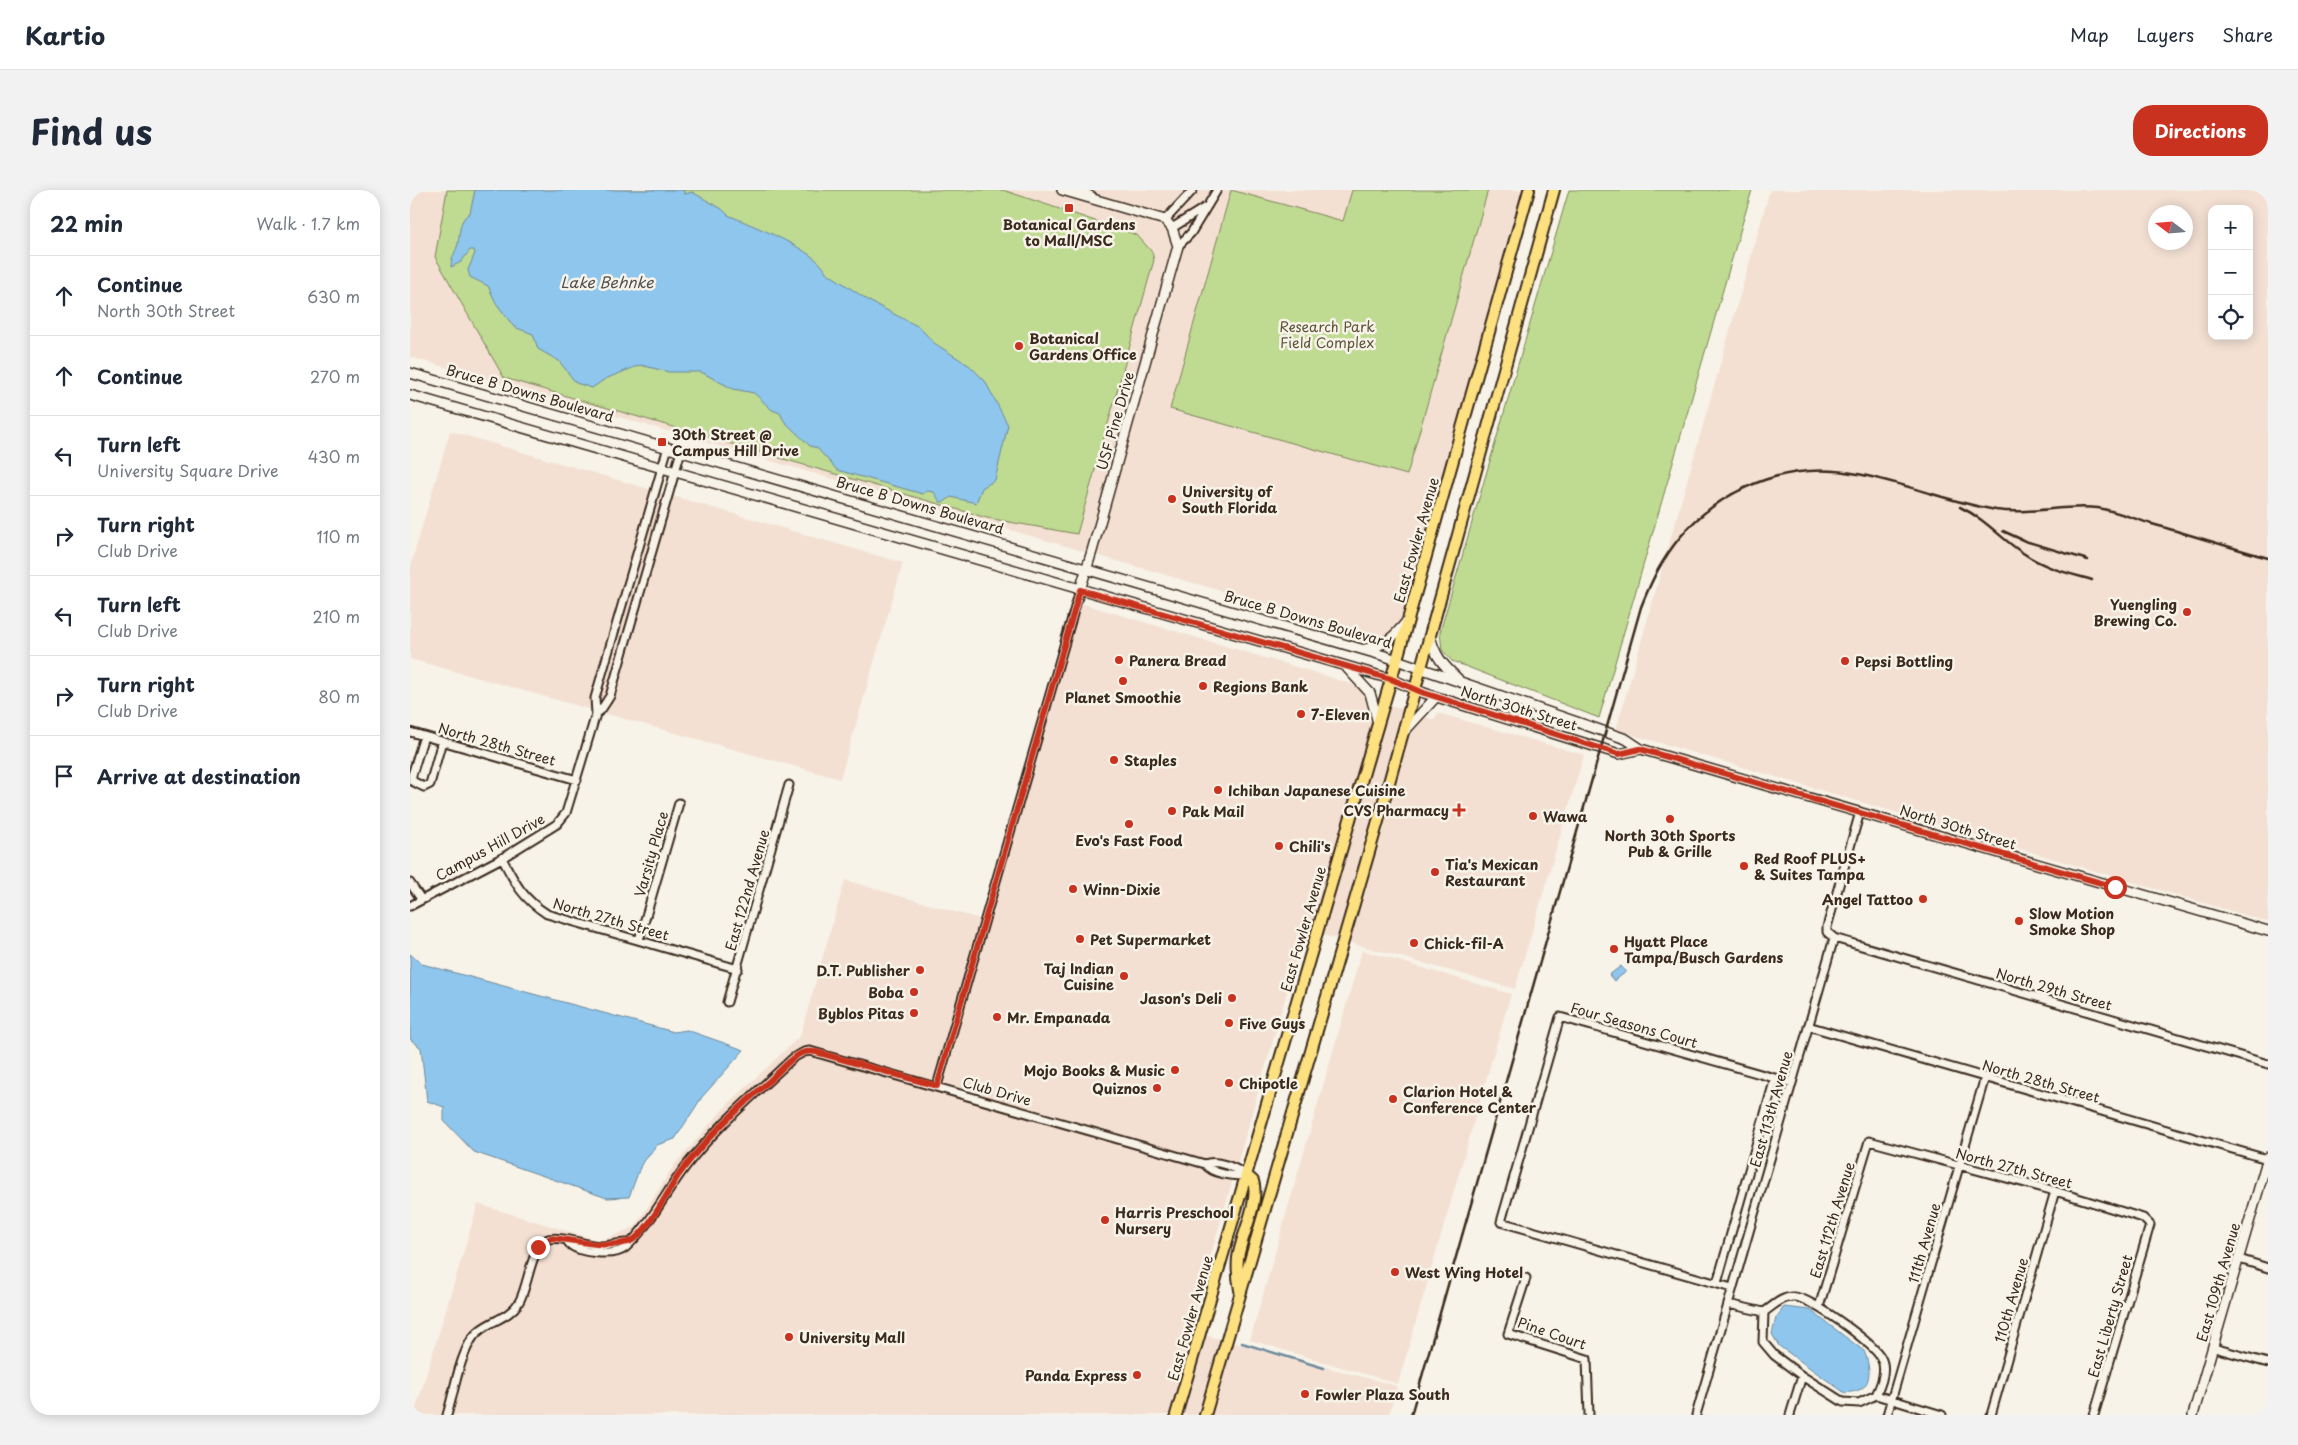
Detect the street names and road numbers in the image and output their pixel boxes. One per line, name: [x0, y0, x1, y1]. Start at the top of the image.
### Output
street label: Bruce B Downs Boulevard: [444, 359, 617, 427]
street label: USF Pine Drive: [1091, 369, 1139, 473]
street label: Bruce B Downs Boulevard: [834, 471, 1007, 539]
street label: East Fowler Avenue: [1388, 474, 1444, 605]
street label: Bruce B Downs Boulevard: [1222, 585, 1395, 653]
street label: North 30th Street: [1458, 680, 1580, 736]
street label: North 28th Street: [436, 717, 558, 771]
street label: North 30th Street: [1897, 799, 2019, 855]
street label: Campus Hill Drive: [431, 808, 549, 886]
street label: Varsity Place: [629, 809, 673, 899]
street label: East 122nd Avenue: [720, 826, 774, 953]
street label: East Fowler Avenue: [1275, 863, 1331, 994]
street label: North 27th Street: [551, 892, 672, 946]
street label: North 29th Street: [1994, 962, 2115, 1016]
street label: Four Seasons Court: [1568, 997, 1700, 1053]
street label: East 113th Avenue: [1744, 1048, 1798, 1170]
street label: North 28th Street: [1980, 1054, 2102, 1108]
street label: Club Drive: [960, 1071, 1034, 1111]
street label: North 27th Street: [1953, 1142, 2075, 1194]
street label: East 112th Avenue: [1804, 1159, 1860, 1281]
street label: 111th Avenue: [1903, 1200, 1946, 1286]
street label: East 109th Avenue: [2191, 1220, 2245, 1344]
street label: East Fowler Avenue: [1162, 1252, 1218, 1383]
street label: East Liberty Street: [2082, 1252, 2138, 1380]
street label: 110th Avenue: [1989, 1255, 2033, 1345]
street label: Pine Court: [1515, 1312, 1589, 1355]

